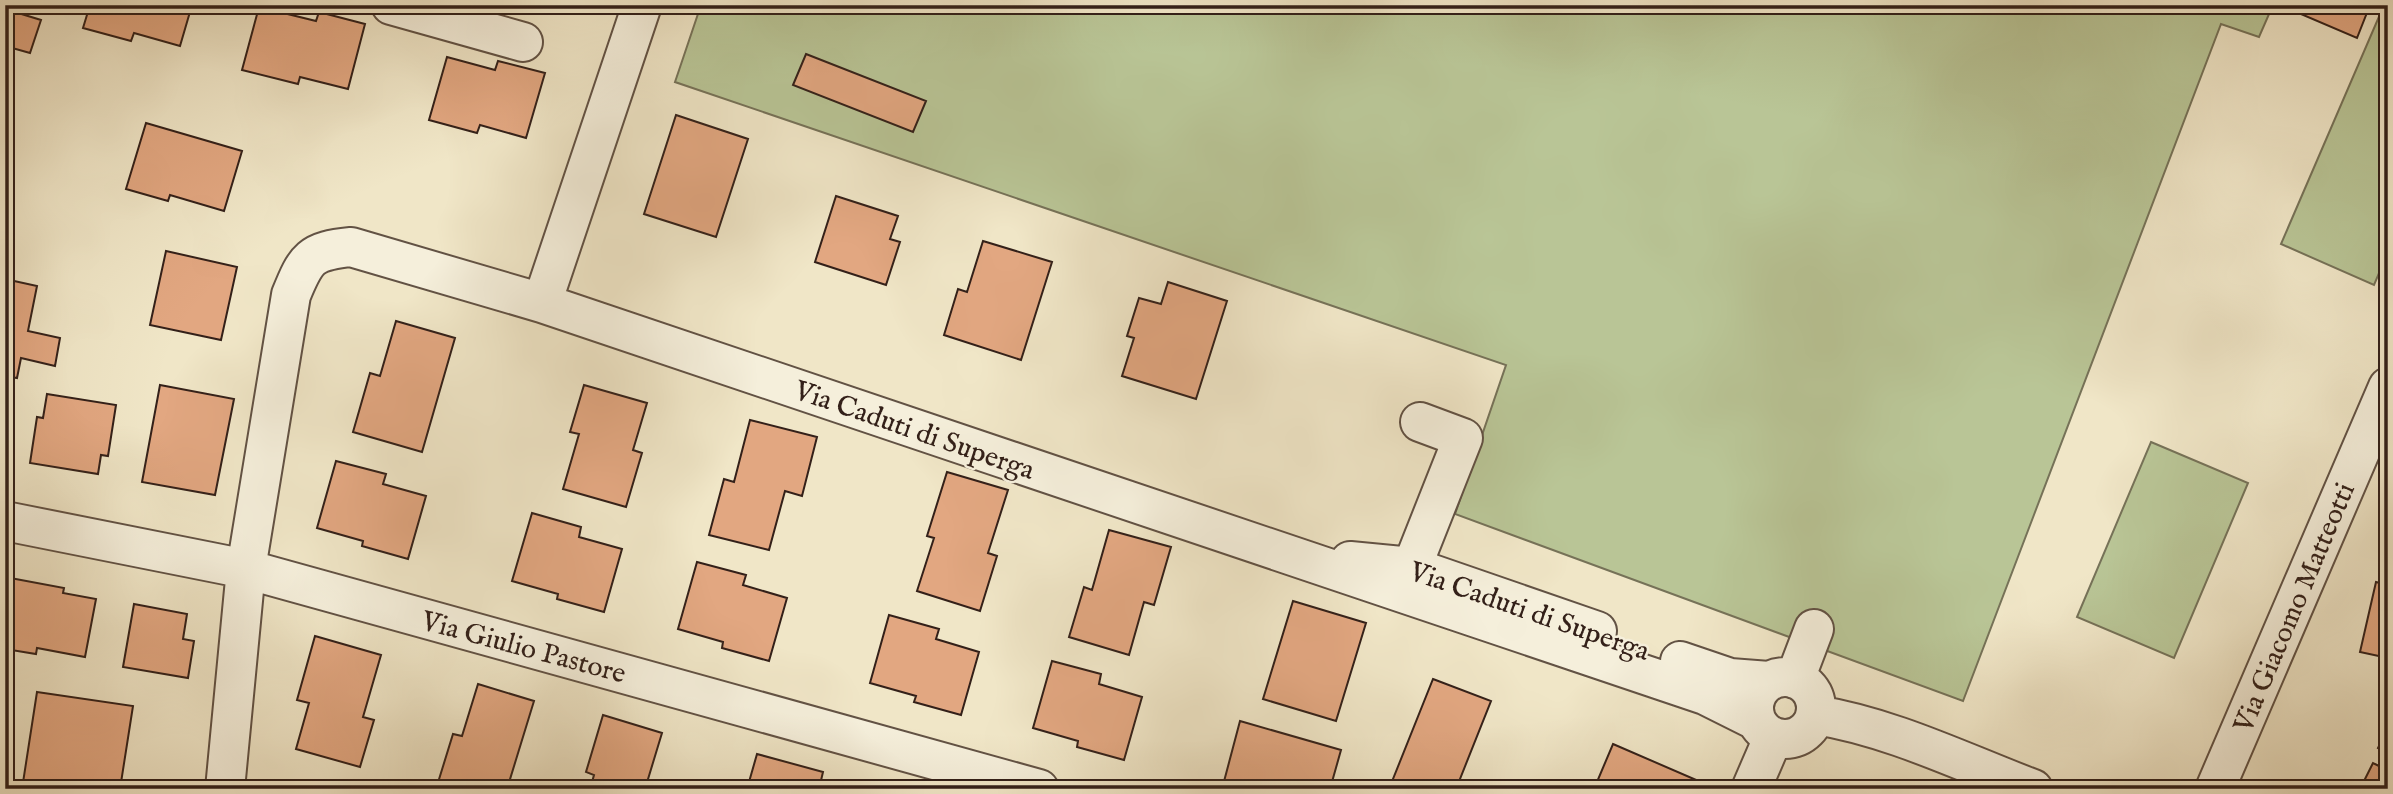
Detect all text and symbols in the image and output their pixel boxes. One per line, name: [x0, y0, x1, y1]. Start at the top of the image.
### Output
street label: Via Caduti di Superga: [789, 374, 1040, 489]
street label: Via Giacomo Matteotti: [2226, 478, 2364, 739]
street label: Via Caduti di Superga: [1404, 555, 1655, 670]
street label: Via Giulio Pastore: [416, 604, 629, 693]

